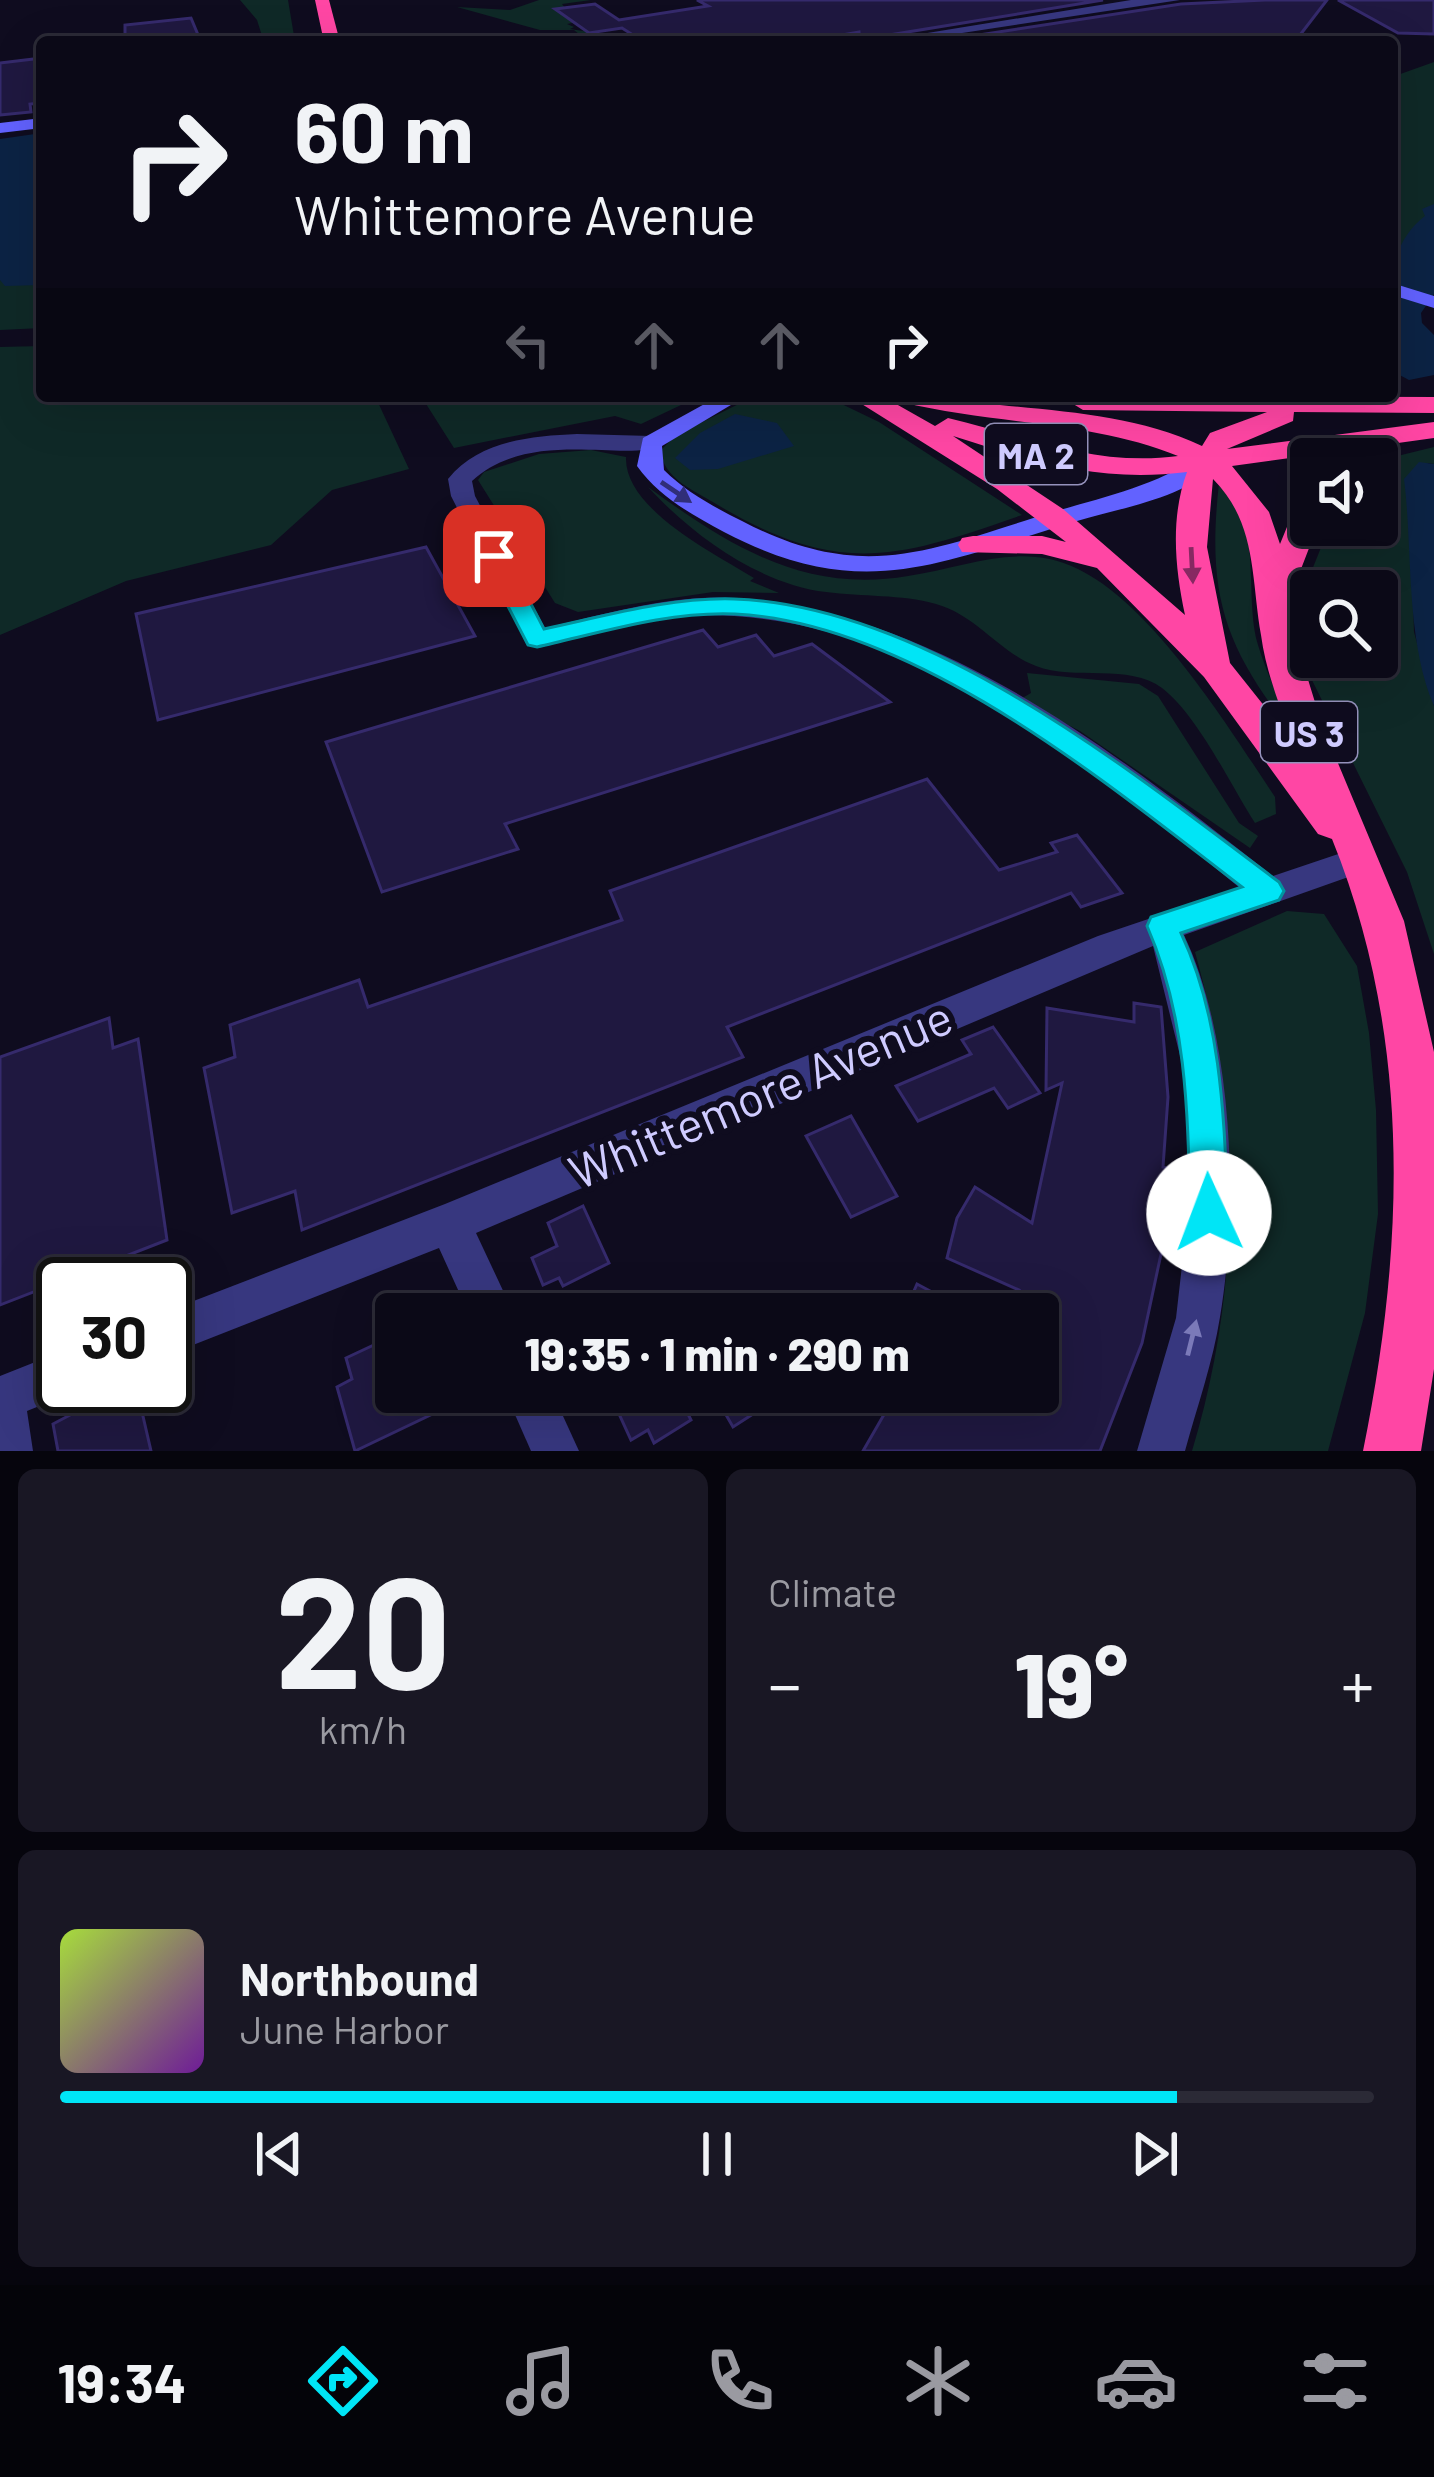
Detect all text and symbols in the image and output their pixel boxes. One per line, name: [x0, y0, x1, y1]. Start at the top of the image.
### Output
text: 60 m: [294, 79, 474, 180]
icon: right: [96, 84, 252, 240]
text: Whittemore Avenue: [294, 181, 756, 246]
icon: left: [495, 312, 561, 378]
icon: ahead: [621, 312, 687, 378]
icon: ahead: [747, 312, 813, 378]
icon: right: [873, 312, 939, 378]
road number: MA 2: [985, 424, 1087, 484]
map controls: [1290, 438, 1398, 678]
button: sound: [1290, 438, 1398, 546]
one-way arrow: [660, 480, 693, 503]
pin: [443, 505, 545, 607]
icon: arrive: [461, 523, 527, 589]
one-way arrow: [1183, 547, 1202, 585]
button: search: [1290, 570, 1398, 678]
road number: US 3: [1261, 702, 1357, 762]
street label: Whittemore Avenue: [560, 986, 960, 1200]
position arrow: [1146, 1150, 1272, 1276]
speed limit sign: 30: [36, 1257, 192, 1413]
one-way arrow: [1184, 1320, 1203, 1357]
text: 19:35 · 1 min · 290 m: [524, 1326, 910, 1380]
text: 20: [275, 1533, 451, 1720]
text: Climate: [768, 1568, 897, 1615]
text: 19°: [1014, 1628, 1128, 1736]
text: −: [768, 1643, 801, 1722]
text: +: [1341, 1643, 1374, 1722]
text: km/h: [319, 1705, 407, 1752]
text: Northbound: [240, 1951, 479, 2005]
text: June Harbor: [240, 2005, 449, 2052]
icon: previous: [246, 2121, 312, 2187]
icon: pause: [684, 2121, 750, 2187]
icon: next: [1122, 2121, 1188, 2187]
icon: directions: [301, 2339, 385, 2423]
icon: music: [499, 2339, 583, 2423]
icon: phone: [698, 2339, 782, 2423]
icon: climate: [896, 2339, 980, 2423]
icon: car: [1094, 2339, 1178, 2423]
icon: filters: [1293, 2339, 1377, 2423]
text: 19:34: [57, 2349, 186, 2414]

